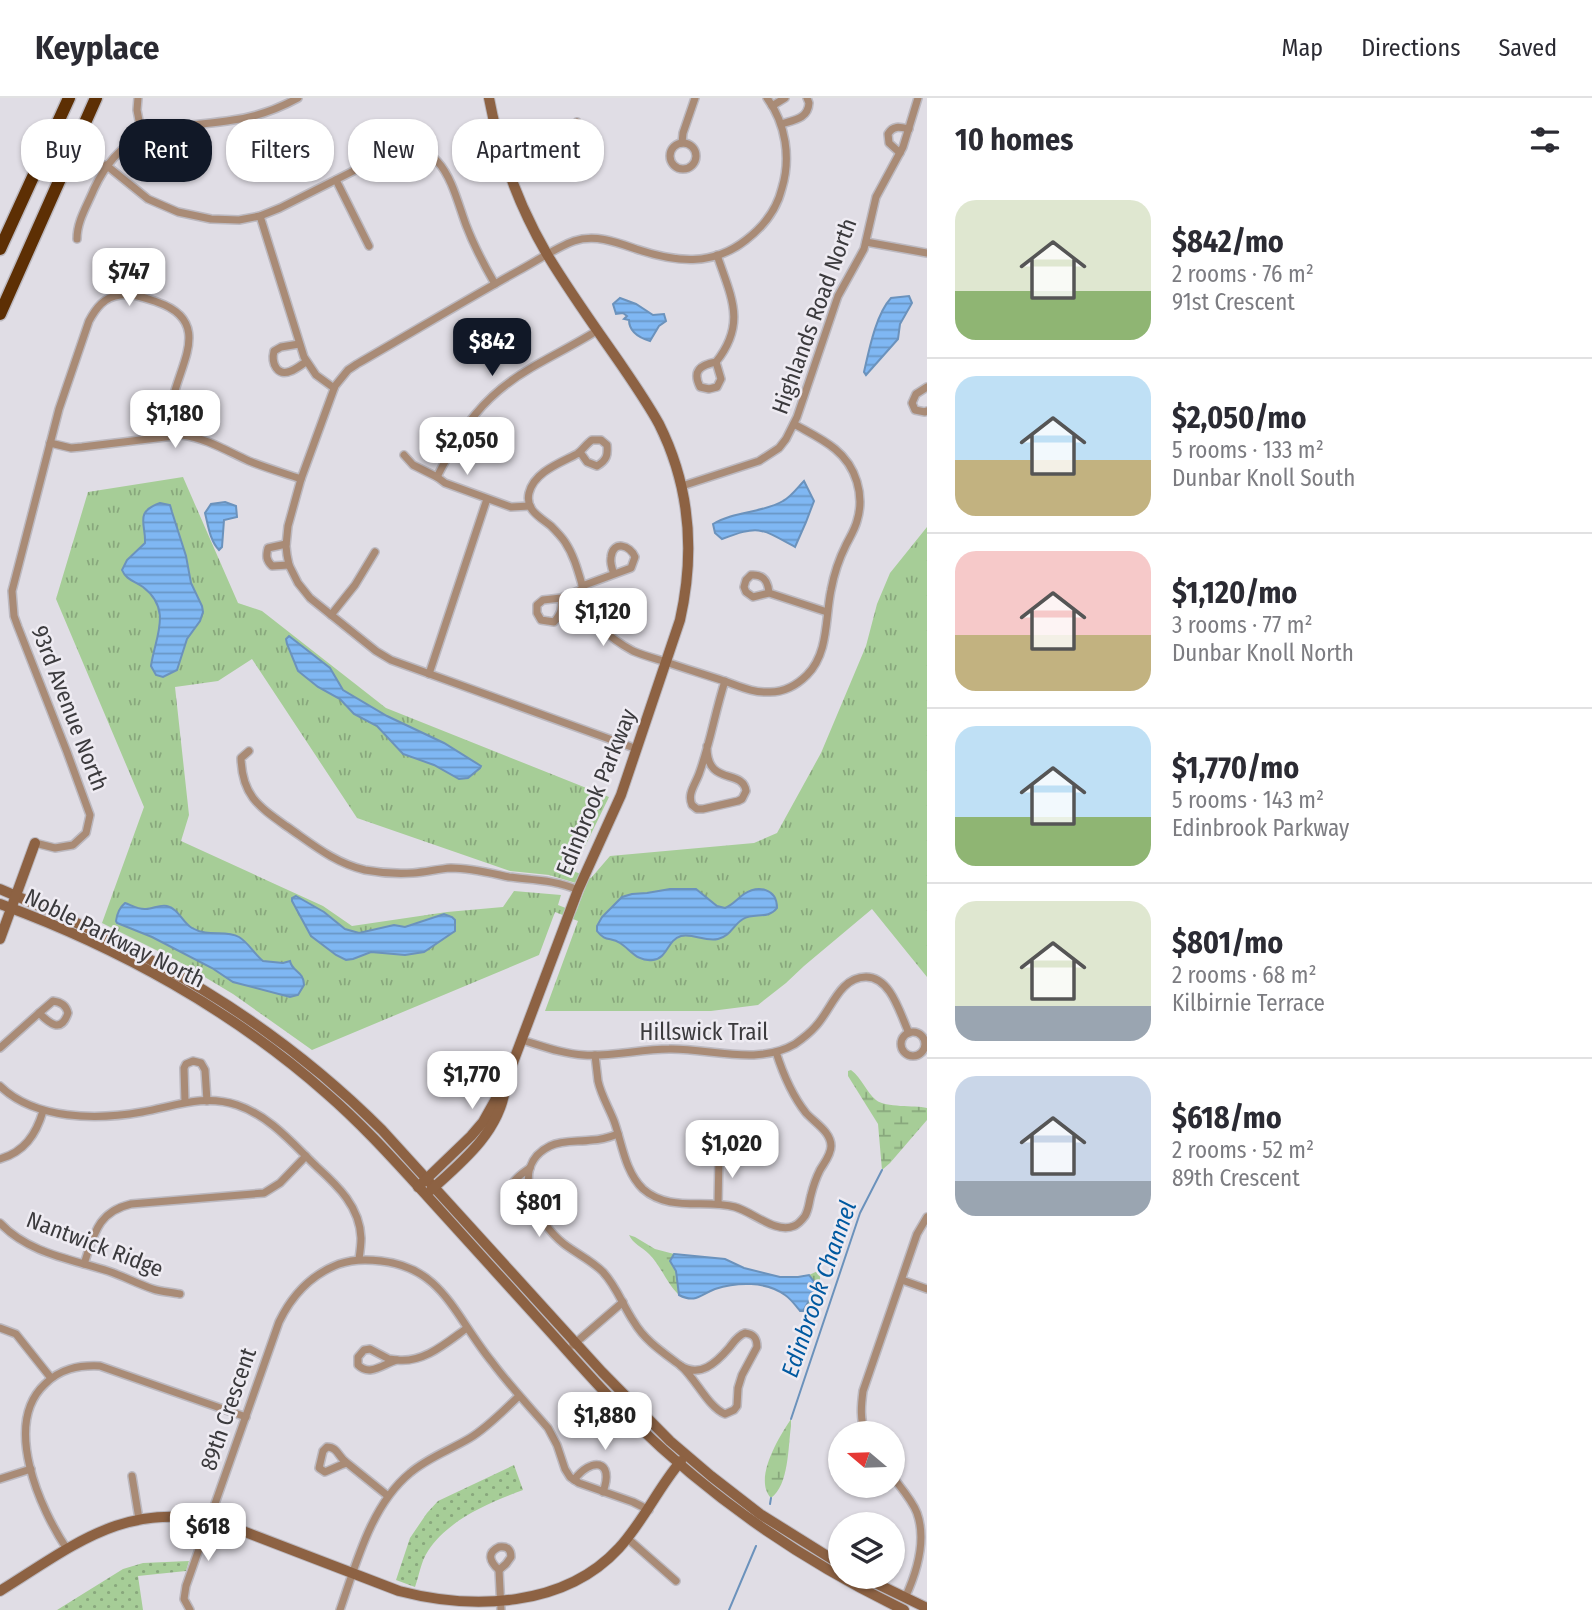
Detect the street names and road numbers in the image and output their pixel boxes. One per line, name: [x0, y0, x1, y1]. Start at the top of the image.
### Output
street label: Highlands Road North: [766, 214, 862, 418]
street label: 93rd Avenue North: [26, 622, 114, 794]
street label: Edinbrook Parkway: [550, 704, 642, 879]
street label: Noble Parkway North: [20, 882, 210, 994]
street label: Hillswick Trail: [640, 1018, 768, 1046]
street label: Nantwick Ridge: [23, 1205, 167, 1283]
street label: 89th Crescent: [194, 1344, 262, 1474]

